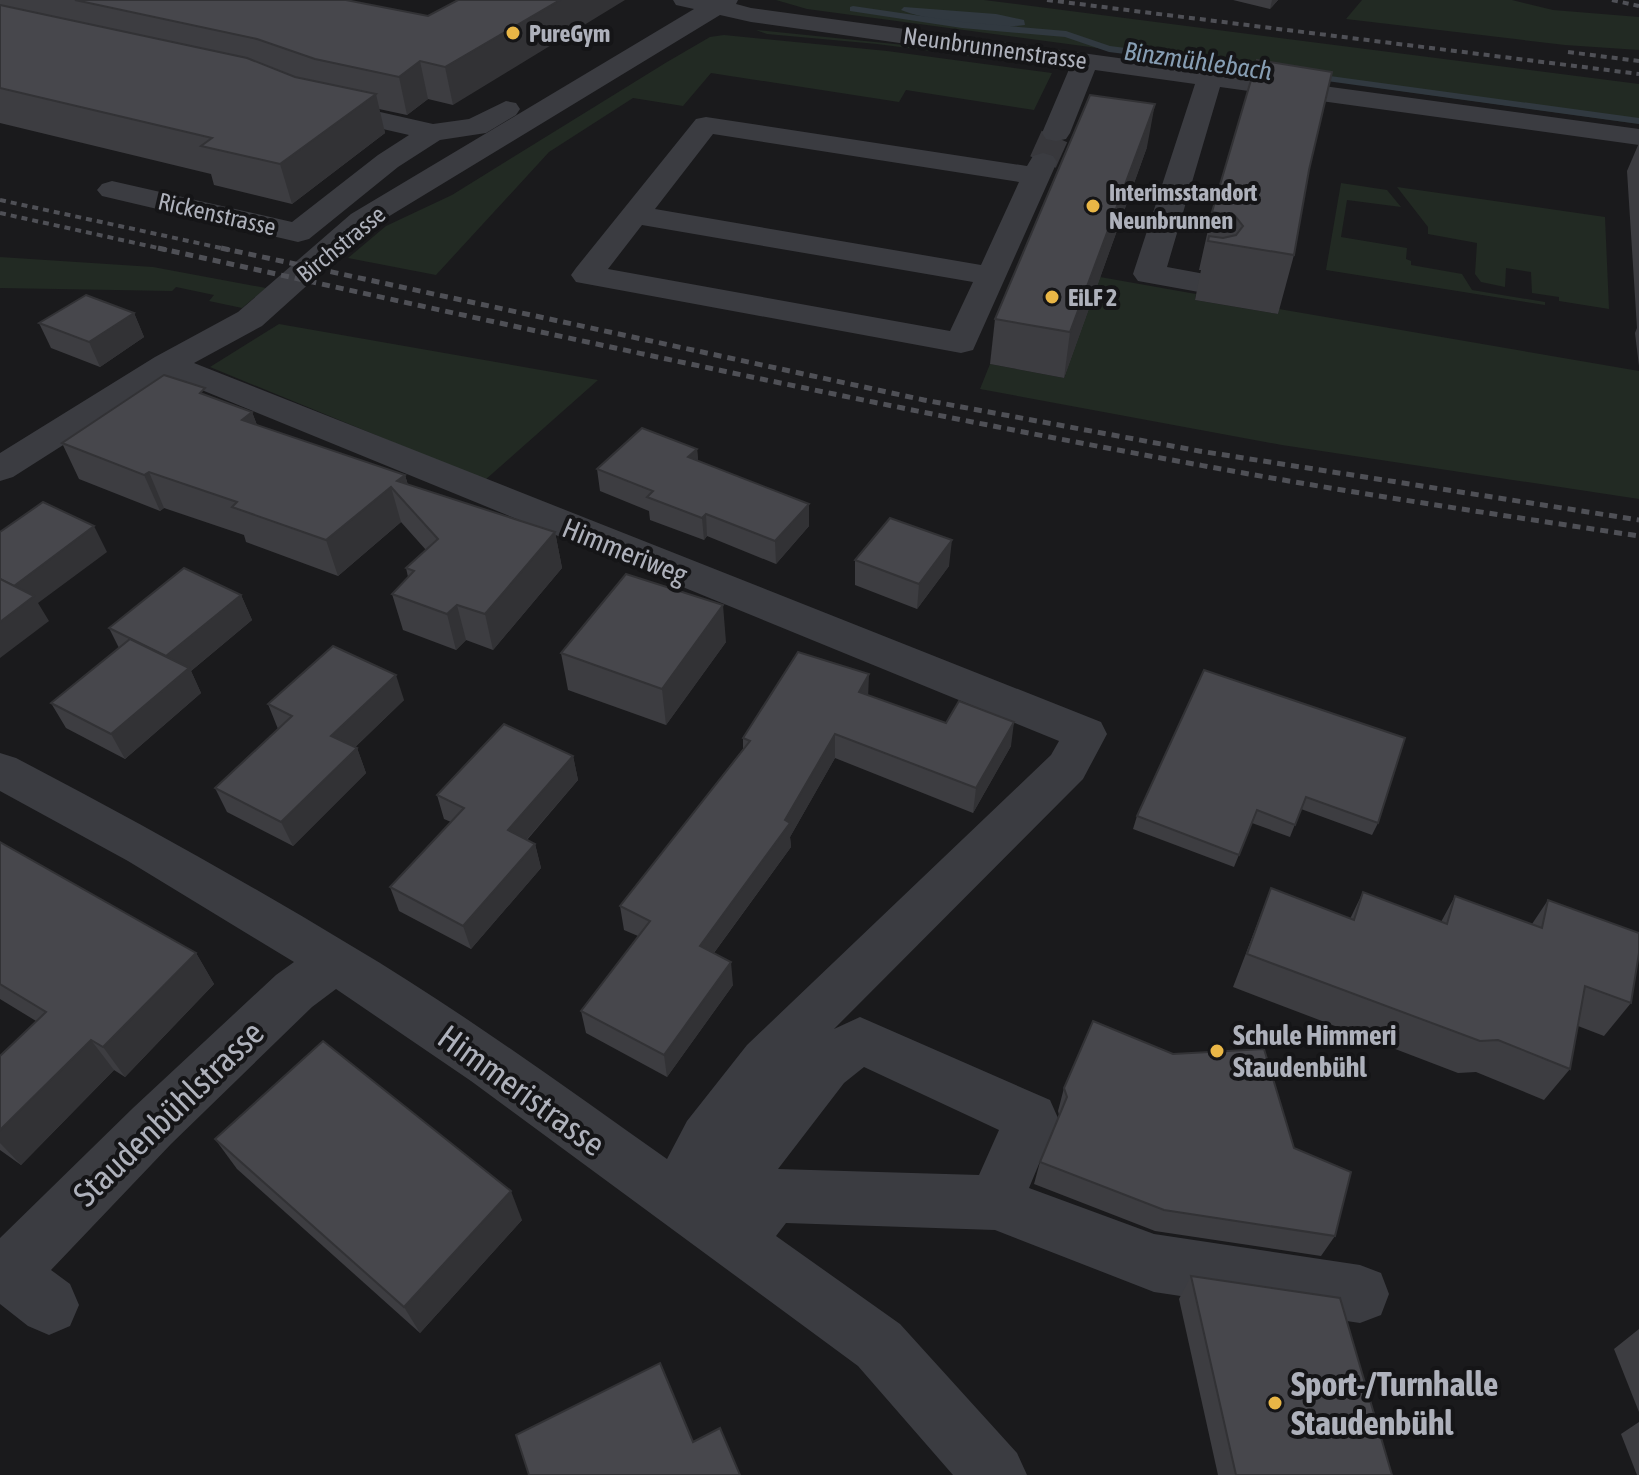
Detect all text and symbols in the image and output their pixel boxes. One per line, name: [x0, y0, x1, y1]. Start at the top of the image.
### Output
place label: PureGym: [529, 20, 610, 47]
street label: Neunbrunnenstrasse: [901, 22, 1089, 74]
marker: PureGym: [504, 24, 522, 42]
water label: Binzmühlebach: [1122, 36, 1274, 86]
place label: Interimsstandort Neunbrunnen: [1109, 179, 1257, 234]
street label: Rickenstrasse: [156, 187, 278, 241]
marker: Interimsstandort Neunbrunnen: [1084, 197, 1102, 215]
street label: Birchstrasse: [292, 200, 390, 288]
place label: EiLF 2: [1068, 284, 1117, 311]
marker: EiLF 2: [1043, 288, 1061, 306]
street label: Himmeriweg: [558, 512, 692, 590]
street label: Staudenbühlstrasse: [65, 1013, 271, 1213]
street label: Himmeristrasse: [431, 1017, 613, 1163]
place label: Schule Himmeri Staudenbühl: [1233, 1019, 1396, 1083]
marker: Schule Himmeri Staudenbühl: [1208, 1042, 1226, 1060]
place label: Sport-/Turnhalle Staudenbühl: [1291, 1364, 1498, 1442]
marker: Sport-/Turnhalle Staudenbühl: [1266, 1394, 1284, 1412]

